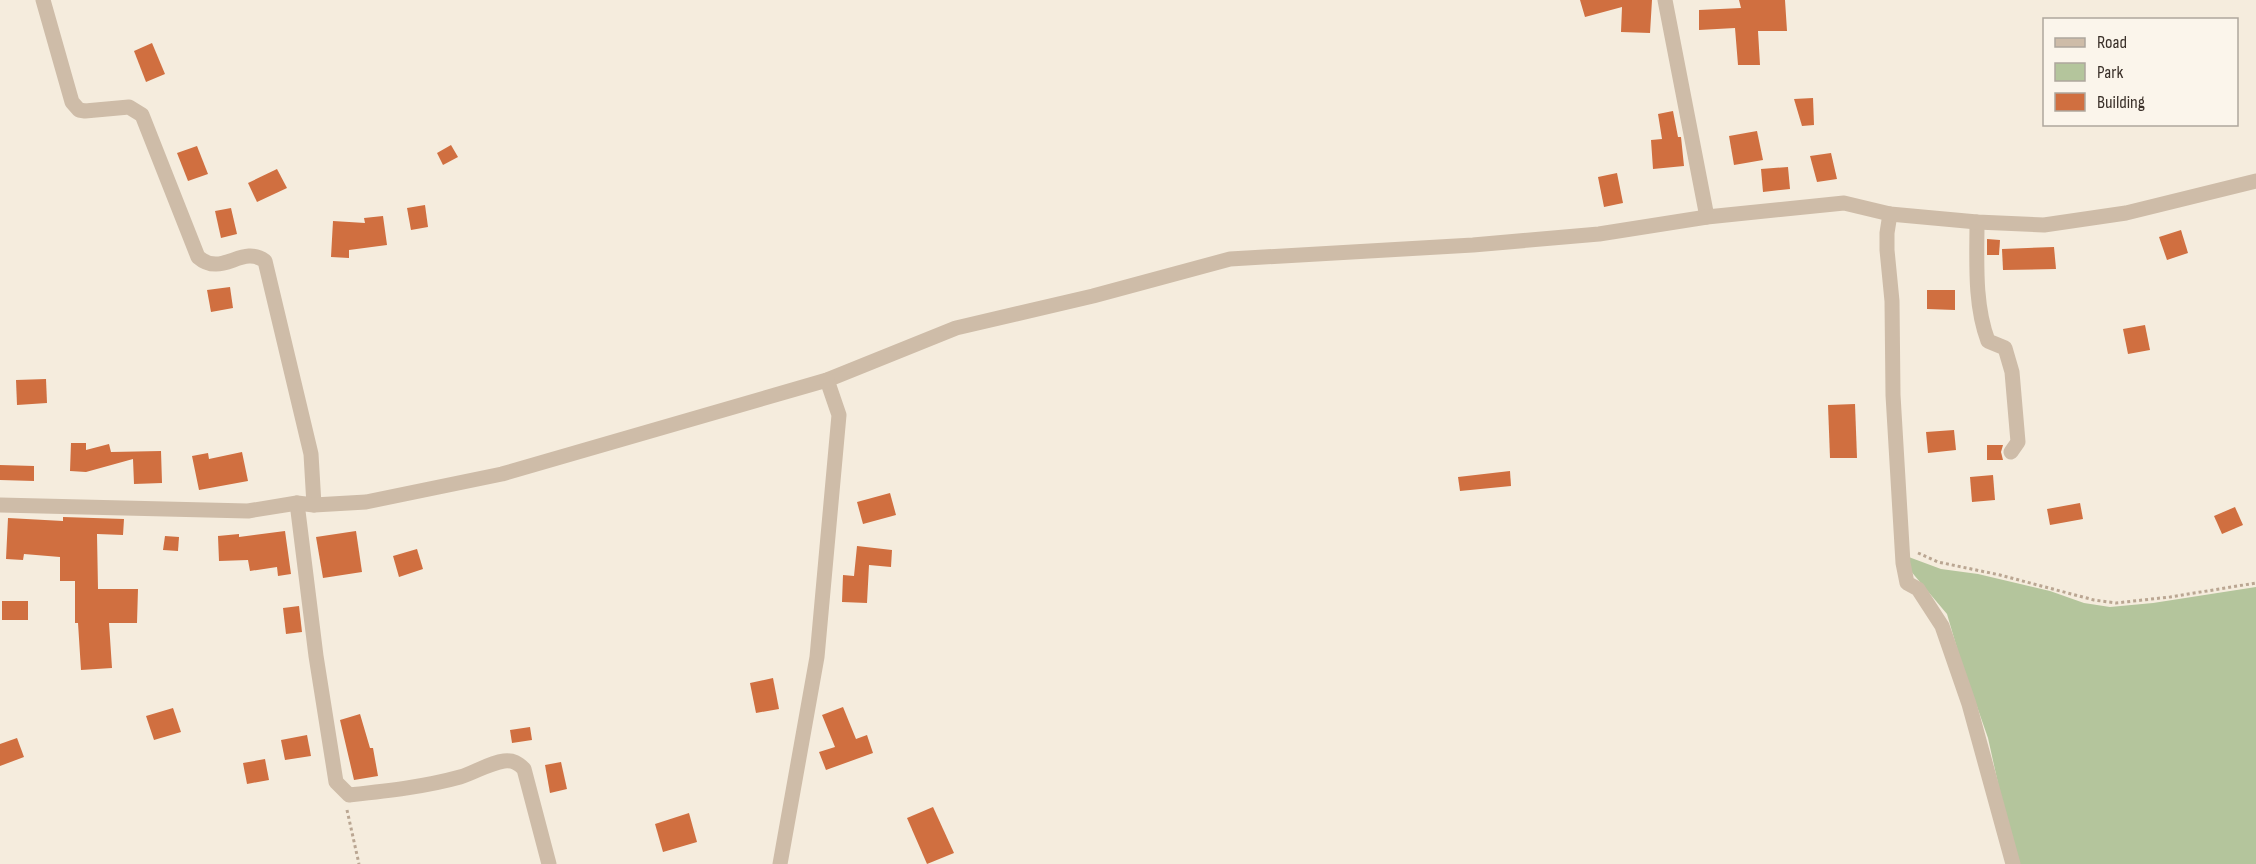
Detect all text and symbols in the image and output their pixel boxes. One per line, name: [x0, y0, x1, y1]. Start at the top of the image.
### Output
legend: [2043, 18, 2238, 126]
text: Road: [2097, 32, 2127, 53]
text: Park: [2097, 62, 2123, 83]
text: Building: [2097, 92, 2145, 113]

